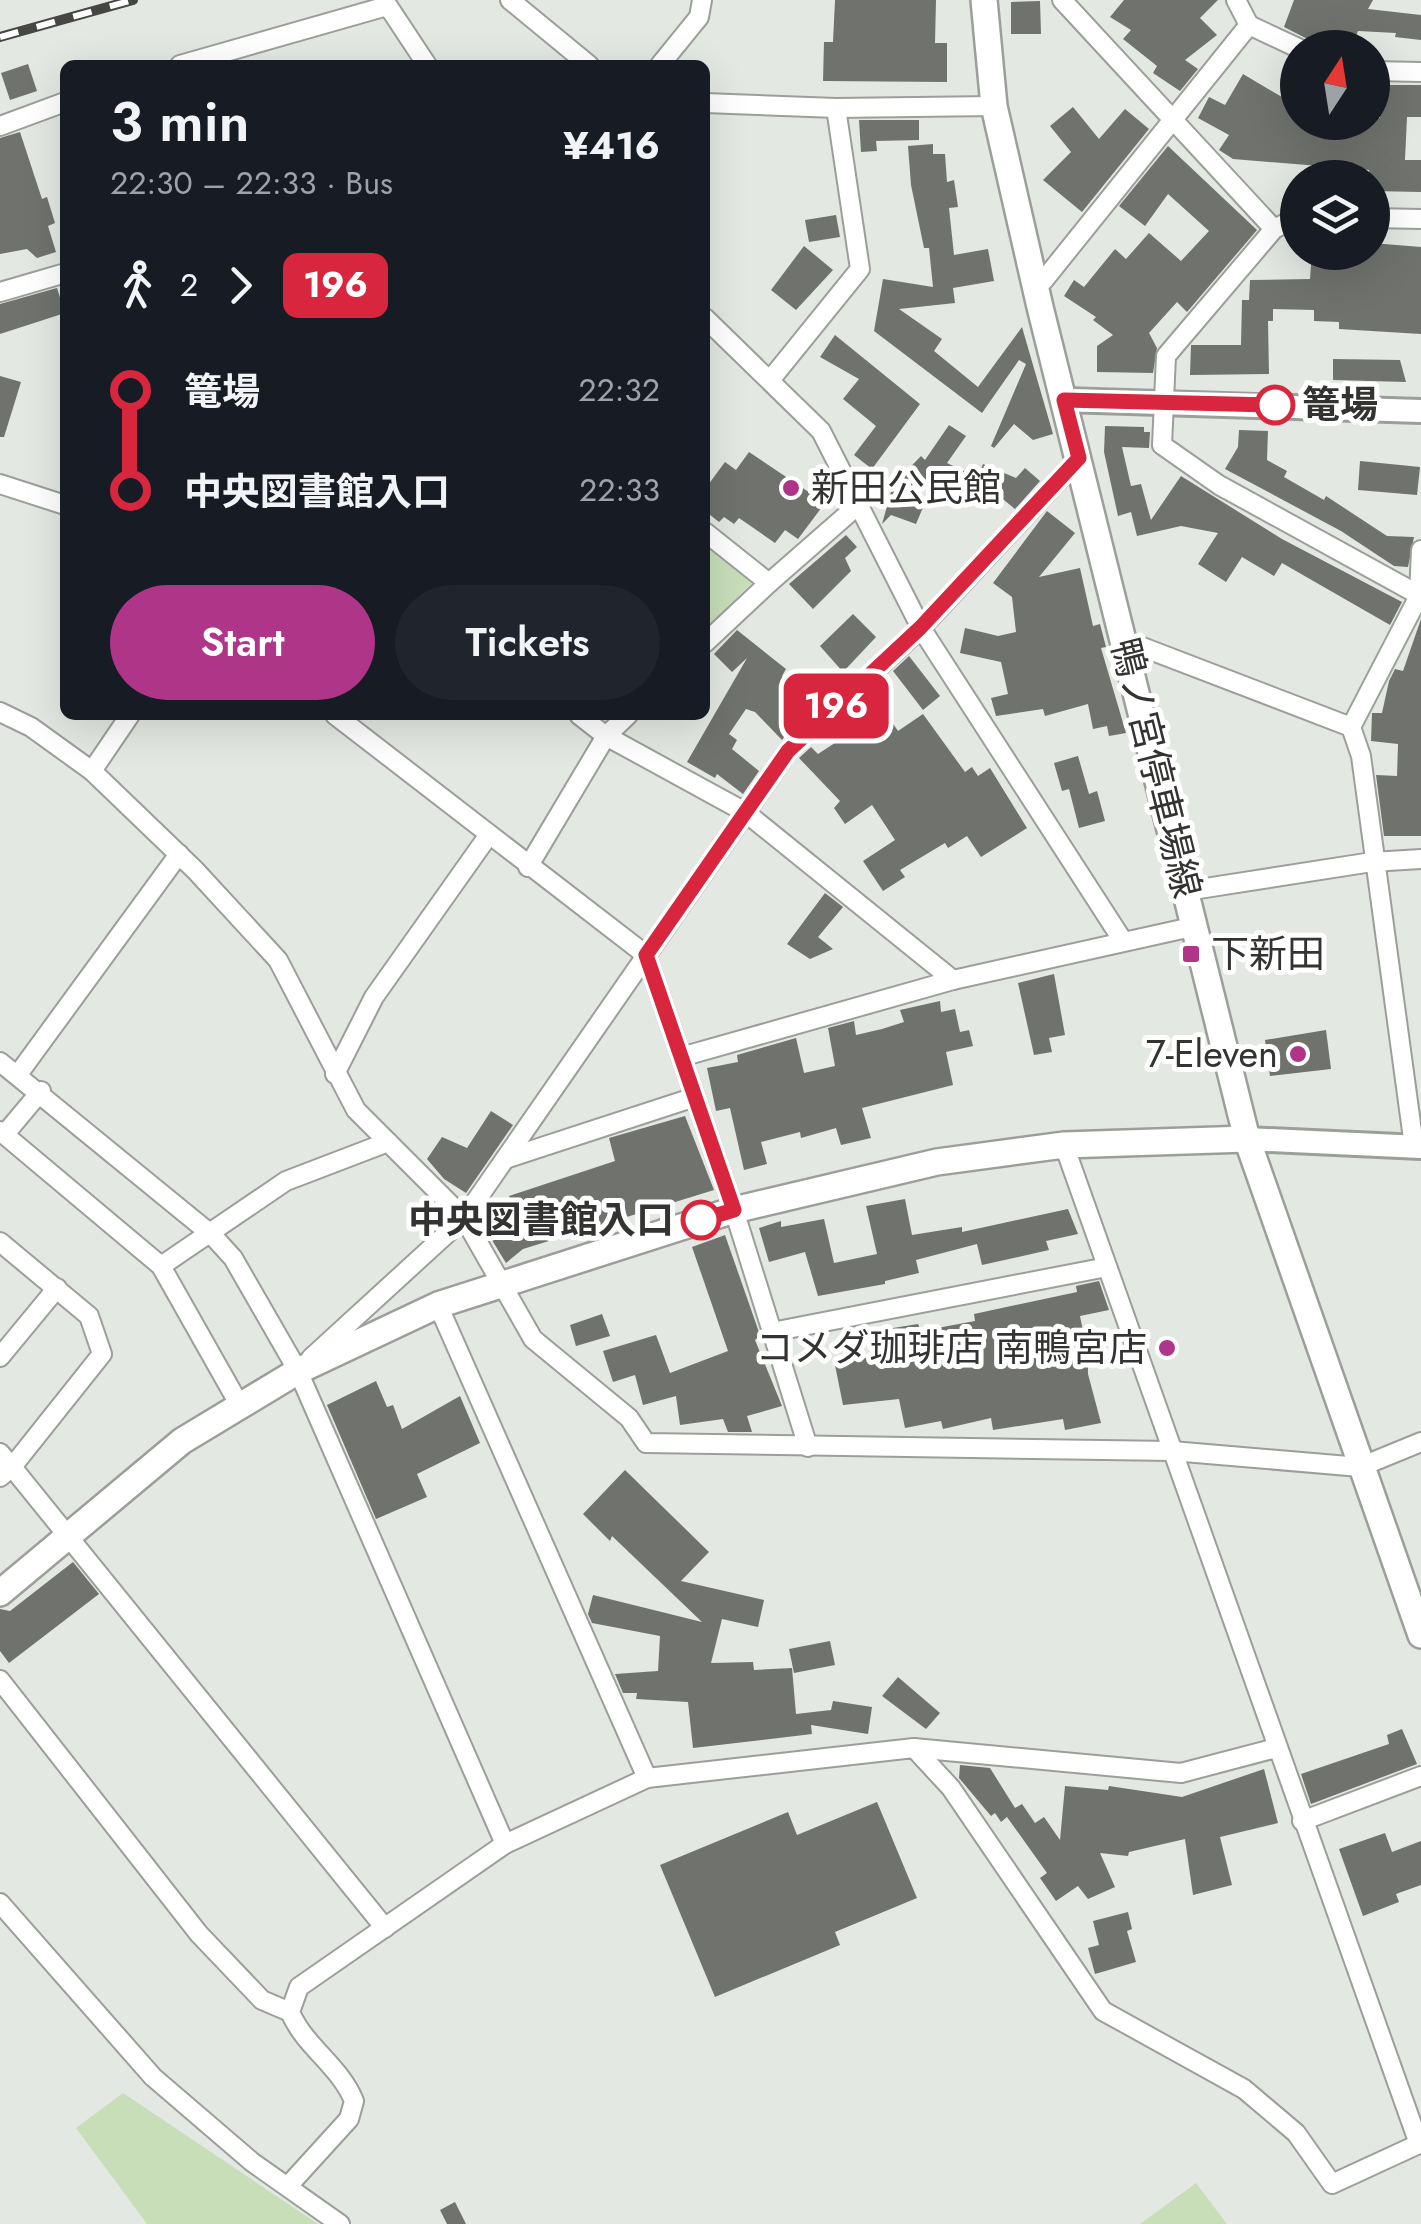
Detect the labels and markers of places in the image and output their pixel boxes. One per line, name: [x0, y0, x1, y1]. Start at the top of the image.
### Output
place label: 篭場: [1302, 377, 1378, 432]
marker: 篭場: [1256, 386, 1294, 424]
place label: 新田公民館: [811, 460, 1001, 515]
marker: 新田公民館: [780, 477, 802, 499]
place label: 下新田: [1211, 926, 1325, 981]
marker: 下新田: [1180, 943, 1202, 965]
place label: 7-Eleven: [1146, 1026, 1278, 1081]
marker: 7-Eleven: [1287, 1043, 1309, 1065]
place label: 中央図書館入口: [408, 1192, 674, 1247]
marker: 中央図書館入口: [682, 1201, 720, 1239]
place label: コメダ珈琲店 南鴨宮店: [756, 1320, 1147, 1375]
marker: コメダ珈琲店 南鴨宮店: [1156, 1337, 1178, 1359]

